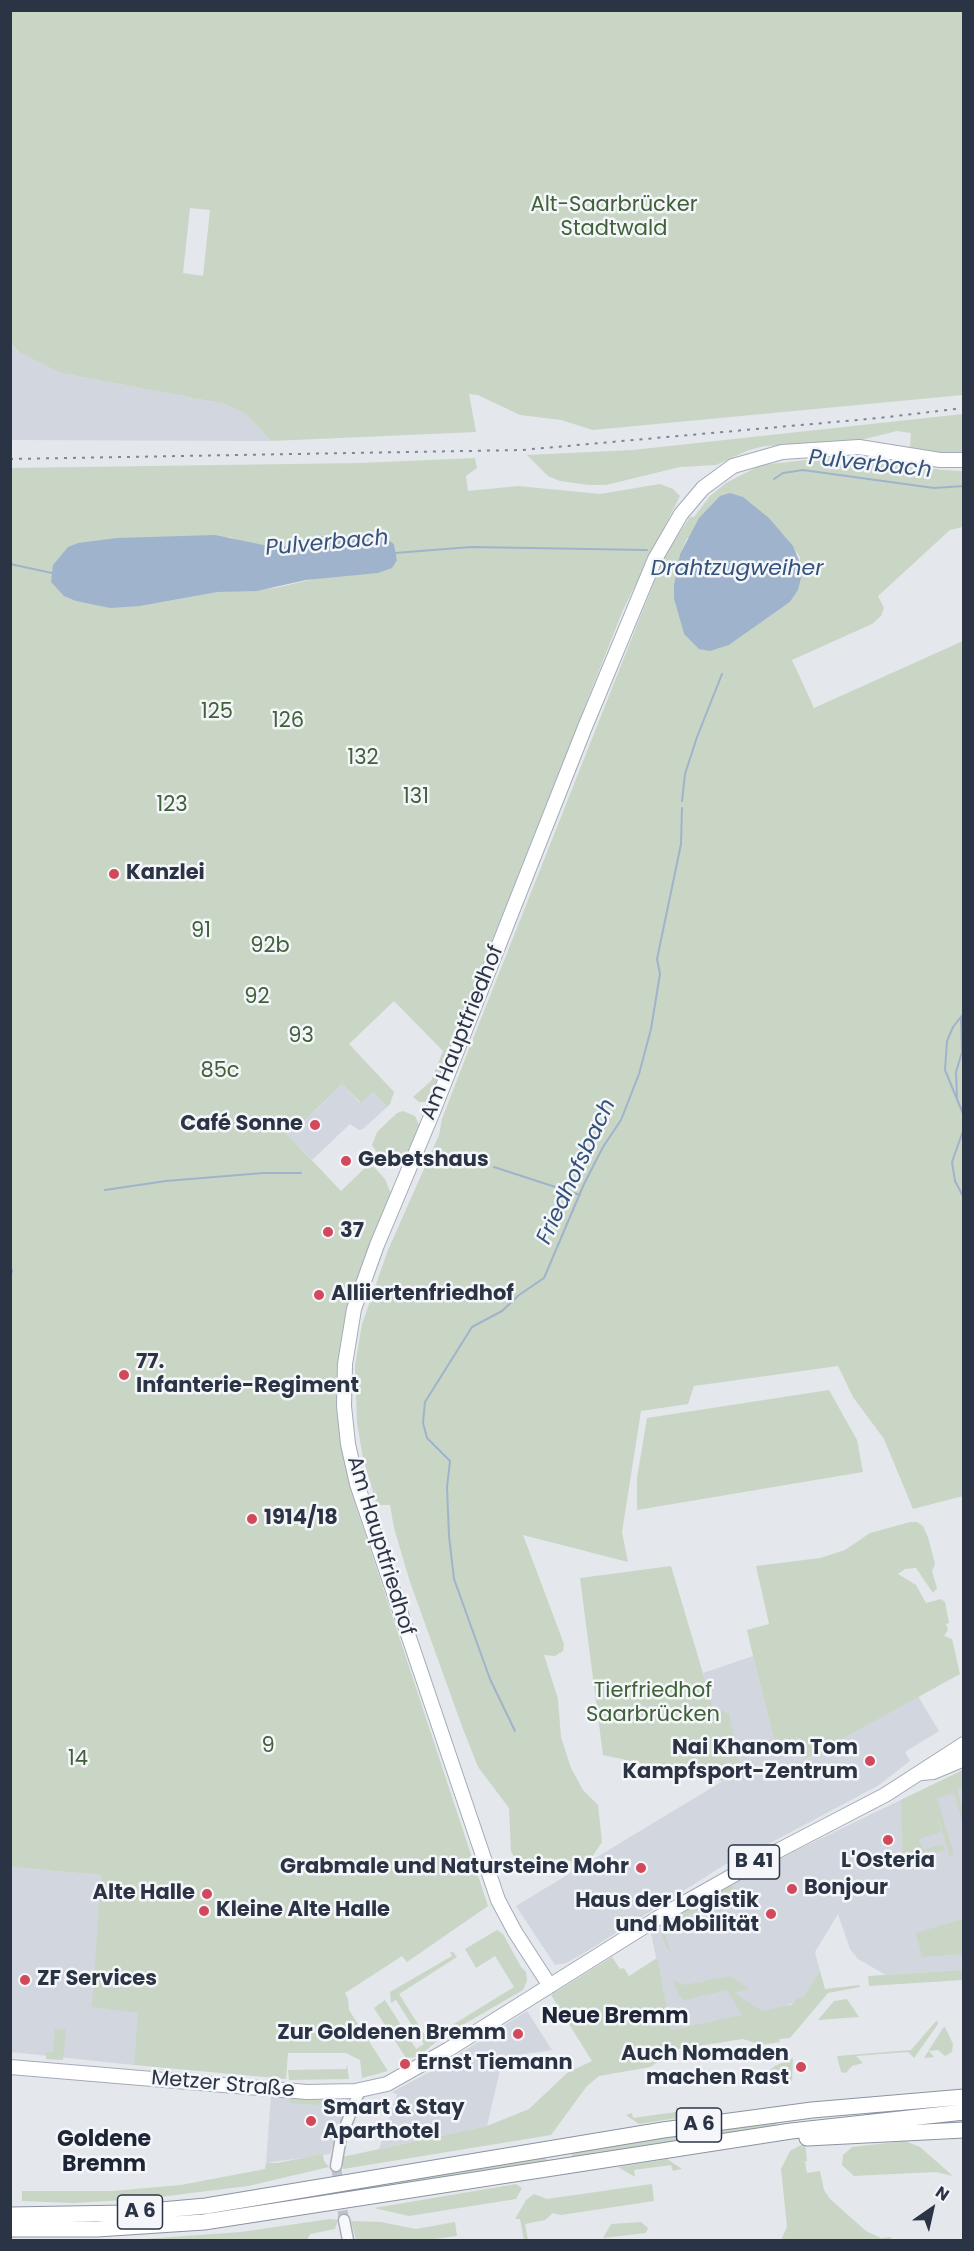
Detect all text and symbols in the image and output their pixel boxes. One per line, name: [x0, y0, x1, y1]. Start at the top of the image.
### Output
park label: Alt-Saarbrücker Stadtwald: [531, 193, 697, 243]
water label: Pulverbach: [807, 445, 933, 485]
water label: Pulverbach: [264, 525, 390, 563]
water label: Drahtzugweiher: [651, 556, 823, 582]
park label: 125: [201, 700, 233, 726]
park label: 126: [272, 709, 304, 735]
park label: 132: [347, 746, 379, 772]
park label: 131: [403, 785, 429, 811]
park label: 123: [156, 793, 188, 819]
place label: Kanzlei: [126, 861, 205, 887]
marker: Kanzlei: [107, 867, 121, 881]
park label: 91: [191, 919, 211, 945]
park label: 92b: [250, 934, 290, 960]
street label: Am Hauptfriedhof: [416, 942, 510, 1124]
park label: 92: [244, 985, 270, 1011]
park label: 93: [288, 1024, 314, 1050]
park label: 85c: [200, 1059, 240, 1085]
water label: Friedhofsbach: [532, 1095, 622, 1249]
place label: Café Sonne: [180, 1112, 303, 1138]
marker: Café Sonne: [308, 1118, 322, 1132]
place label: Gebetshaus: [358, 1148, 489, 1174]
marker: Gebetshaus: [339, 1154, 353, 1168]
place label: 37: [340, 1219, 364, 1245]
marker: 37: [321, 1225, 335, 1239]
place label: Alliiertenfriedhof: [331, 1282, 514, 1308]
marker: Alliiertenfriedhof: [312, 1288, 326, 1302]
place label: 77. Infanterie-Regiment: [136, 1350, 359, 1400]
marker: 77. Infanterie-Regiment: [117, 1368, 131, 1382]
street label: Am Hauptfriedhof: [341, 1453, 419, 1639]
place label: 1914/18: [264, 1506, 338, 1532]
marker: 1914/18: [245, 1512, 259, 1526]
park label: Tierfriedhof Saarbrücken: [586, 1679, 720, 1729]
park label: 9: [261, 1734, 275, 1760]
place label: Nai Khanom Tom Kampfsport-Zentrum: [622, 1736, 858, 1786]
park label: 14: [68, 1747, 88, 1773]
marker: Nai Khanom Tom Kampfsport-Zentrum: [863, 1754, 877, 1768]
marker: L'Osteria: [881, 1833, 895, 1847]
road number: B 41: [728, 1845, 780, 1879]
place label: L'Osteria: [841, 1849, 935, 1875]
place label: Grabmale und Natursteine Mohr: [280, 1855, 629, 1881]
marker: Grabmale und Natursteine Mohr: [634, 1861, 648, 1875]
place label: Bonjour: [804, 1876, 888, 1902]
place label: Alte Halle: [92, 1881, 195, 1907]
marker: Bonjour: [785, 1882, 799, 1896]
marker: Alte Halle: [200, 1887, 214, 1901]
place label: Haus der Logistik und Mobilität: [575, 1889, 759, 1939]
place label: Kleine Alte Halle: [216, 1898, 390, 1924]
marker: Kleine Alte Halle: [197, 1904, 211, 1918]
marker: Haus der Logistik und Mobilität: [764, 1907, 778, 1921]
place label: ZF Services: [37, 1967, 157, 1993]
marker: ZF Services: [18, 1973, 32, 1987]
district label: Neue Bremm: [541, 2004, 689, 2030]
place label: Zur Goldenen Bremm: [277, 2021, 506, 2047]
marker: Zur Goldenen Bremm: [511, 2027, 525, 2041]
place label: Auch Nomaden machen Rast: [621, 2042, 789, 2092]
place label: Ernst Tiemann: [417, 2051, 573, 2077]
marker: Ernst Tiemann: [398, 2057, 412, 2071]
marker: Auch Nomaden machen Rast: [794, 2060, 808, 2074]
street label: Metzer Straße: [150, 2066, 296, 2104]
place label: Smart & Stay Aparthotel: [323, 2096, 465, 2146]
road number: A 6: [676, 2108, 722, 2142]
marker: Smart & Stay Aparthotel: [304, 2114, 318, 2128]
district label: Goldene Bremm: [57, 2127, 151, 2178]
north arrow: [902, 2179, 962, 2239]
text: N: [931, 2181, 954, 2207]
road number: A 6: [118, 2195, 162, 2229]

